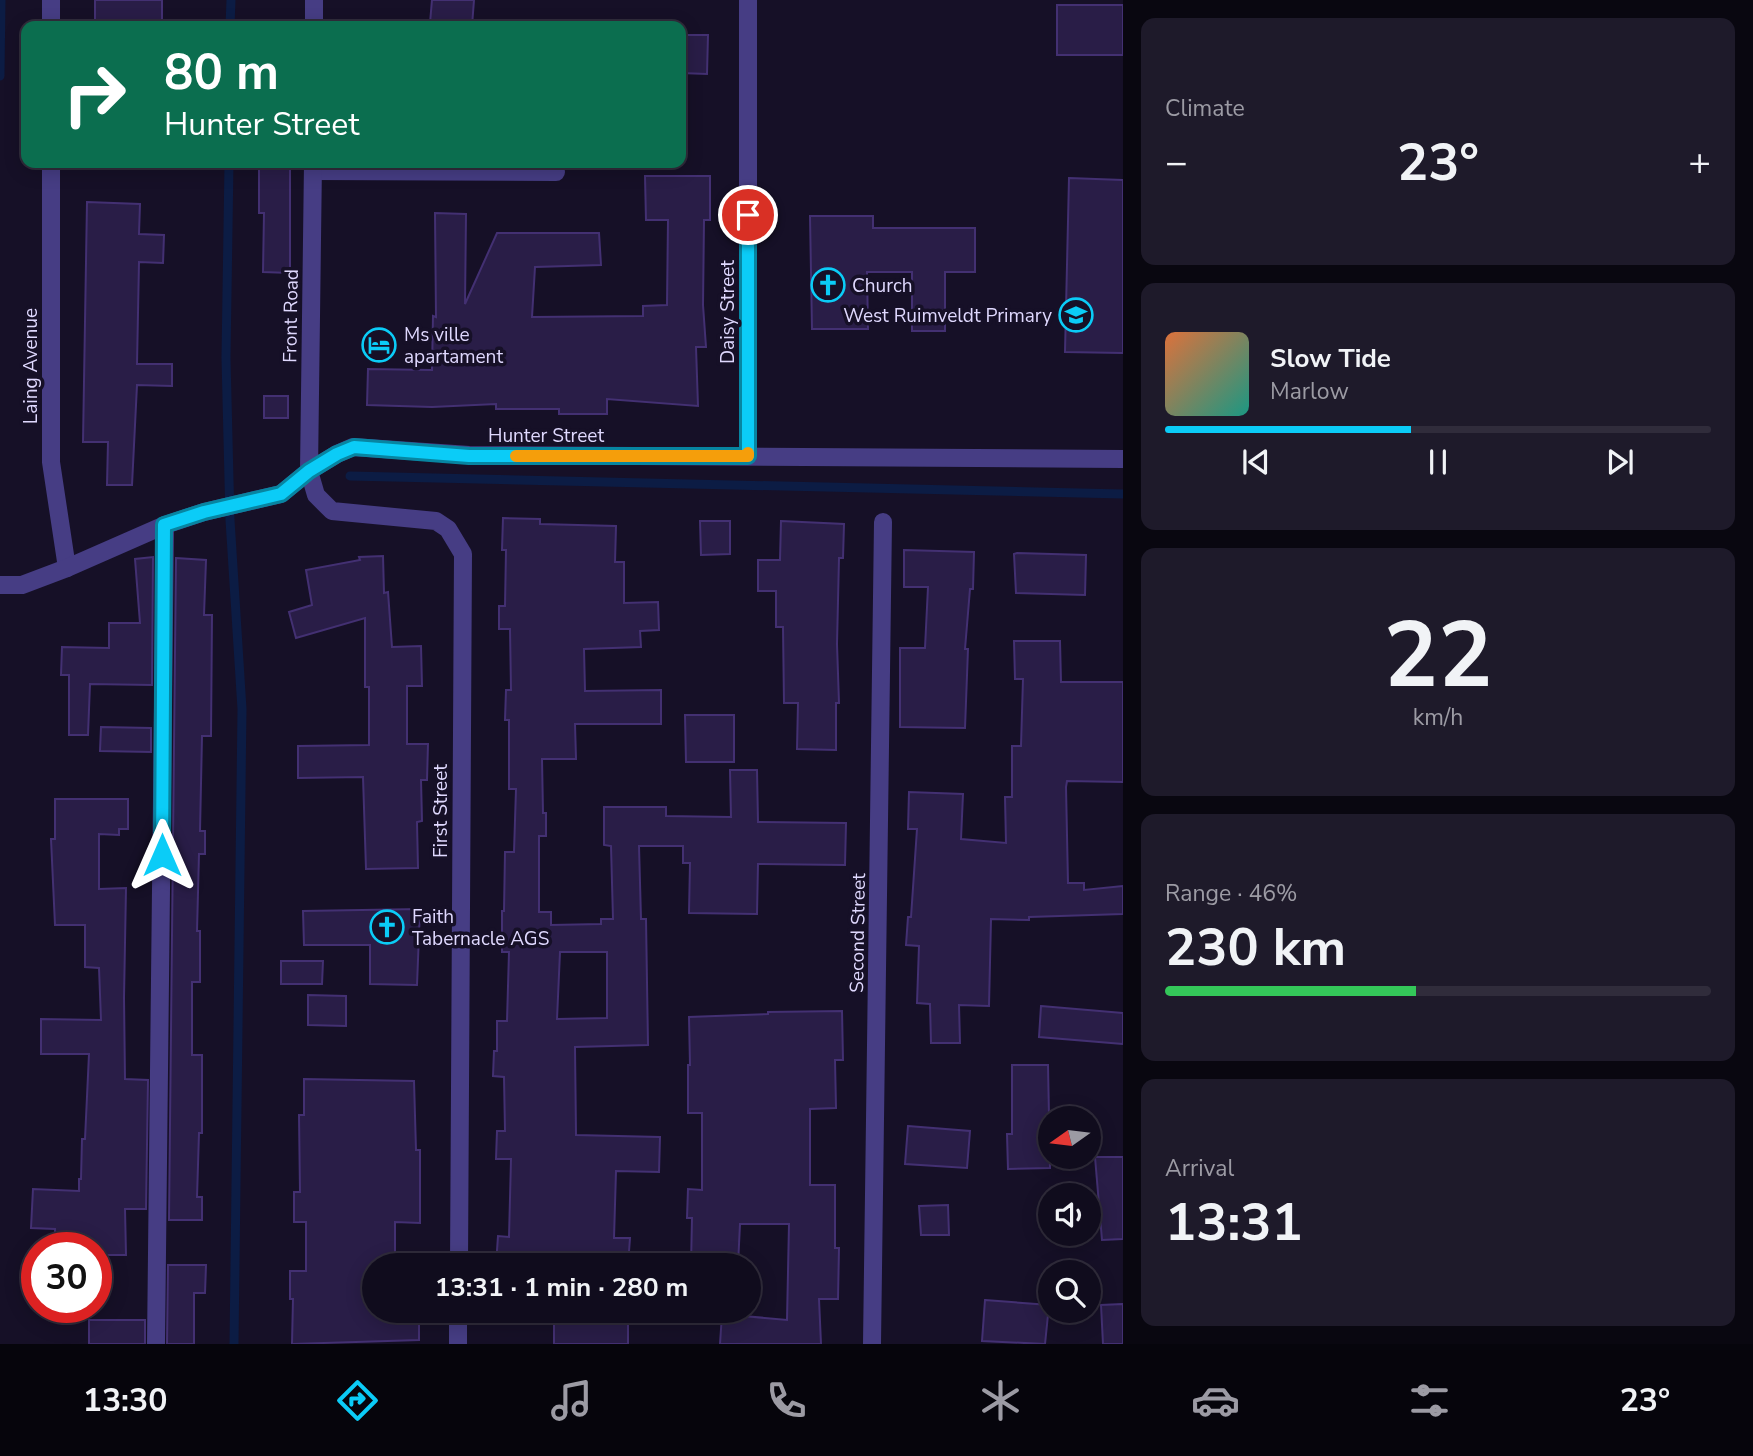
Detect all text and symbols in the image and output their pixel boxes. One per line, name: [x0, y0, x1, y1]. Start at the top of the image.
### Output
text: 80 m: [164, 39, 279, 106]
icon: right: [49, 49, 140, 140]
text: Climate: [1165, 93, 1245, 124]
text: Hunter Street: [164, 103, 360, 146]
text: 23°: [1397, 127, 1479, 198]
text: −: [1165, 137, 1188, 188]
text: +: [1688, 137, 1711, 188]
pin: [718, 185, 778, 245]
icon: arrive: [729, 196, 767, 234]
street label: Daisy Street: [715, 260, 741, 364]
church icon: Church: [809, 266, 847, 304]
street label: Front Road: [277, 269, 305, 363]
place label: Church: [852, 273, 913, 299]
school or university icon: West Ruimveldt Primary: [1057, 296, 1095, 334]
place label: West Ruimveldt Primary: [843, 303, 1052, 329]
street label: Laing Avenue: [18, 308, 44, 424]
place label: Ms ville apartament: [404, 322, 503, 370]
hotel icon: Ms ville apartament: [360, 326, 398, 364]
text: Slow Tide: [1270, 341, 1391, 376]
text: Marlow: [1270, 376, 1349, 407]
street label: Hunter Street: [488, 423, 604, 449]
icon: previous: [1237, 443, 1275, 481]
icon: pause: [1419, 443, 1457, 481]
icon: next: [1601, 443, 1639, 481]
text: 22: [1383, 594, 1493, 718]
text: km/h: [1413, 702, 1463, 733]
street label: First Street: [428, 764, 454, 858]
position arrow: [125, 818, 199, 892]
street label: Second Street: [844, 873, 872, 993]
text: Range · 46%: [1165, 878, 1297, 909]
place label: Faith Tabernacle AGS: [412, 904, 549, 952]
church icon: Faith Tabernacle AGS: [368, 908, 406, 946]
text: 230 km: [1165, 912, 1346, 983]
north arrow: [1038, 1106, 1101, 1169]
map controls: [1038, 1106, 1101, 1323]
text: Arrival: [1165, 1153, 1234, 1184]
button: sound: [1038, 1183, 1101, 1246]
text: 13:31: [1165, 1187, 1303, 1258]
speed limit sign: 30: [21, 1232, 112, 1323]
button: search: [1038, 1260, 1101, 1323]
text: 13:31 · 1 min · 280 m: [435, 1270, 688, 1305]
icon: directions: [333, 1376, 382, 1425]
icon: music: [547, 1376, 596, 1425]
icon: phone: [762, 1376, 811, 1425]
icon: climate: [976, 1376, 1025, 1425]
icon: car: [1191, 1376, 1240, 1425]
icon: filters: [1405, 1376, 1454, 1425]
text: 13:30: [83, 1379, 167, 1422]
text: 23°: [1620, 1379, 1670, 1422]

